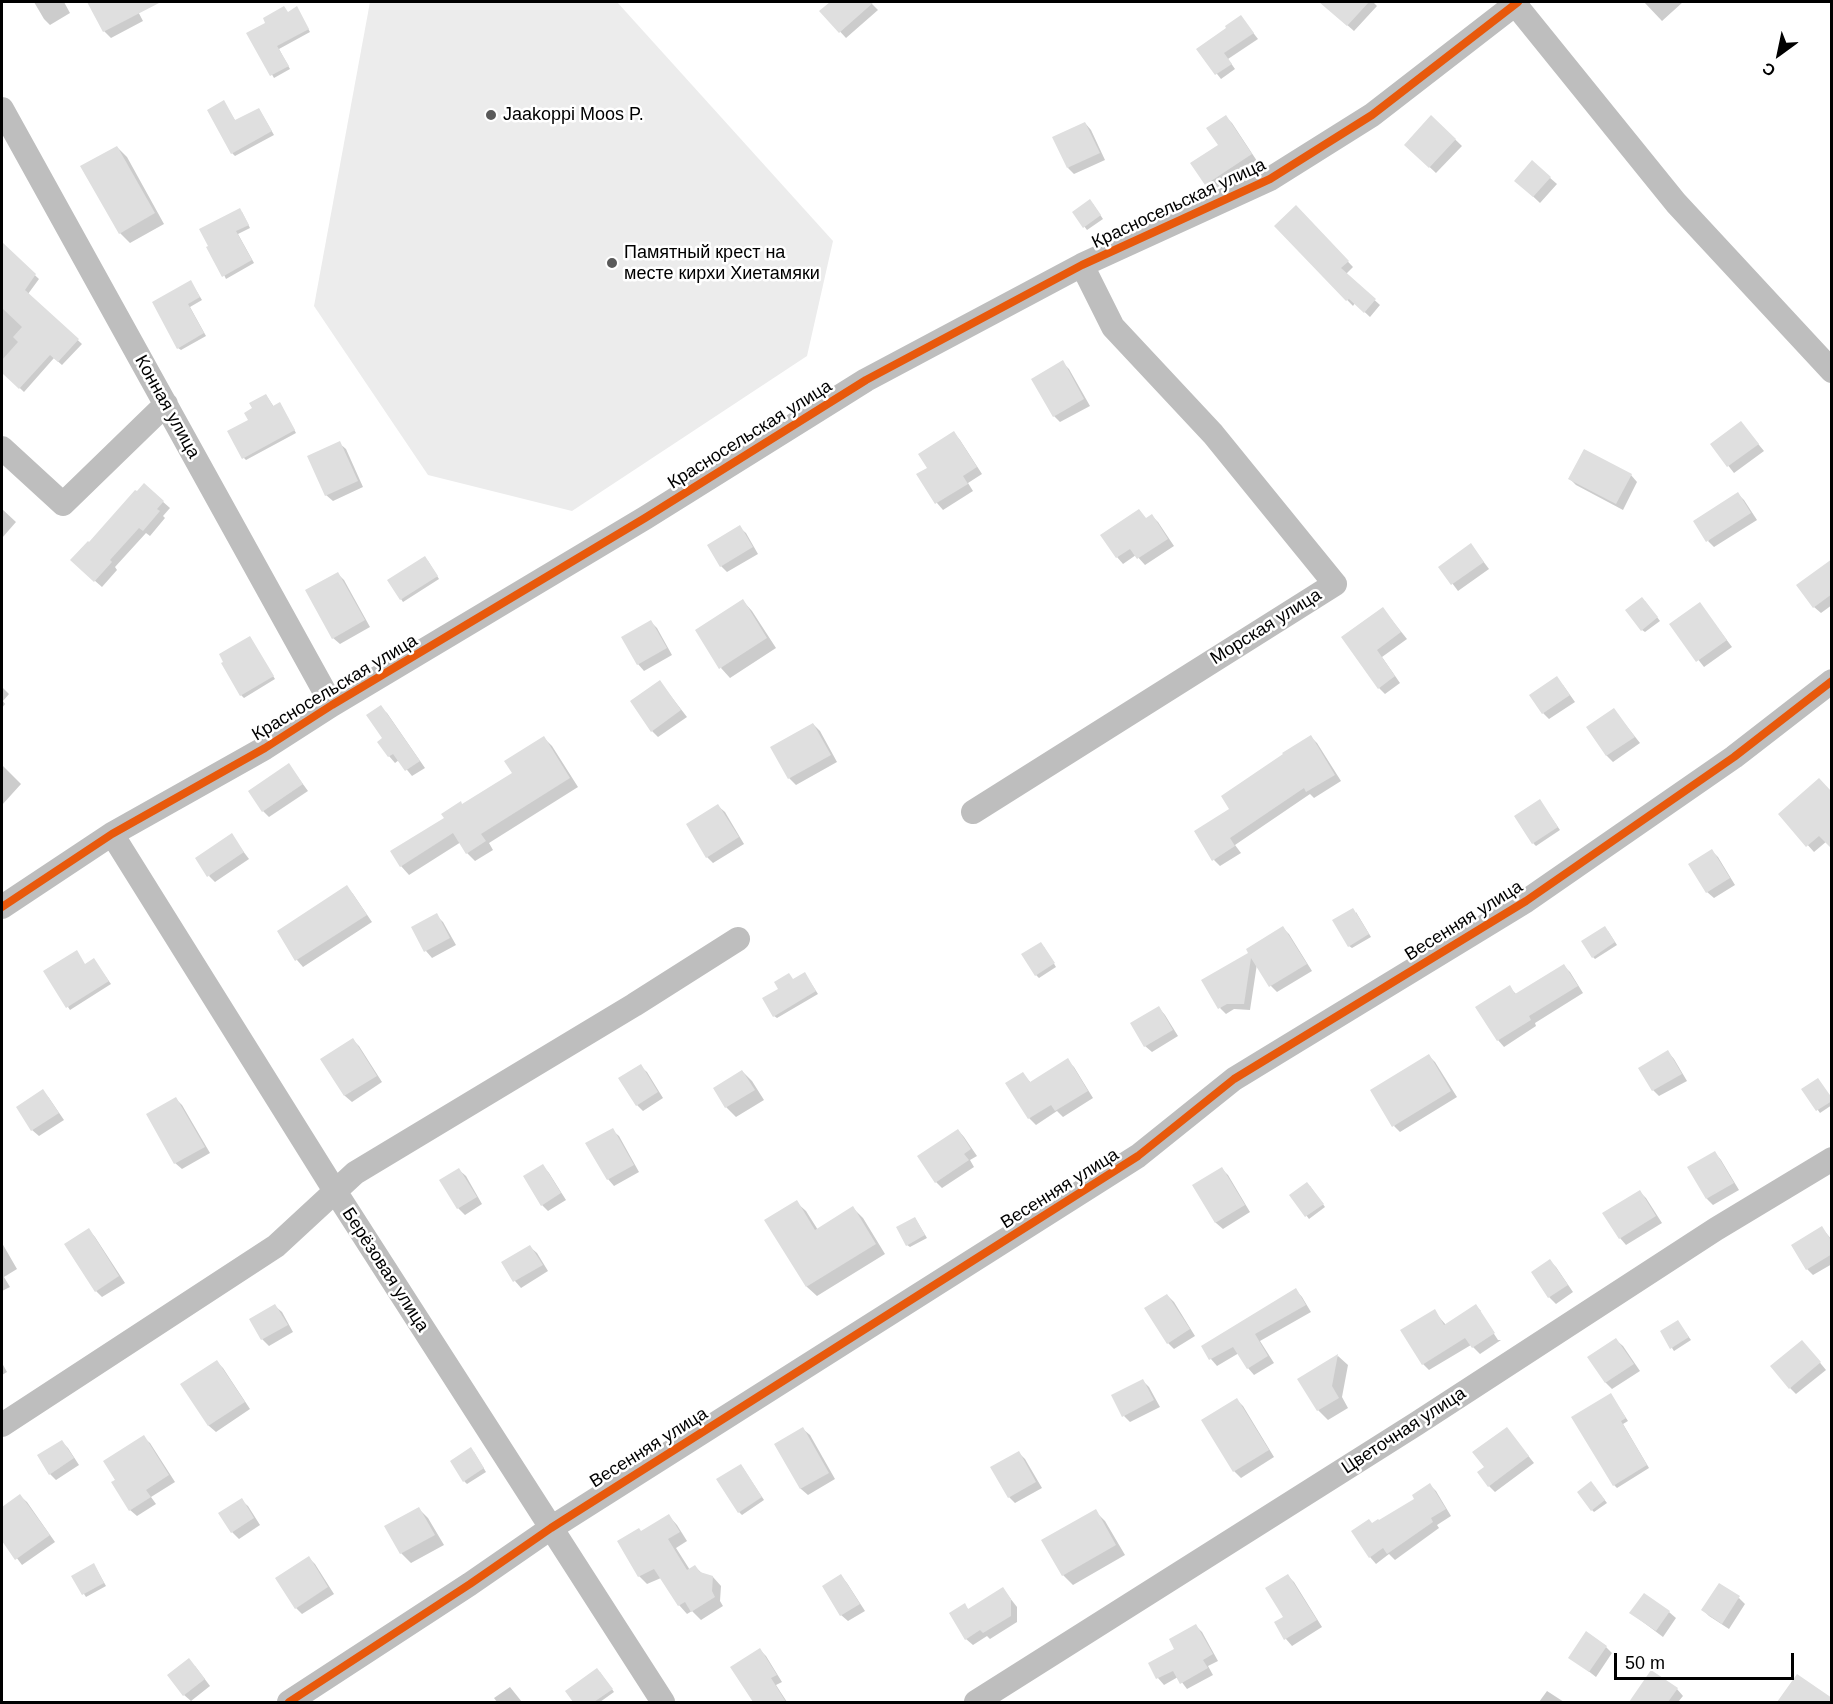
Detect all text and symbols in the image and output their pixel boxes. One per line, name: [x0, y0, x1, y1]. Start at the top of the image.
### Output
north arrow: [1749, 24, 1809, 84]
text: С: [1759, 59, 1778, 80]
place label: Jaakoppi Moos P.: [503, 104, 644, 126]
marker: Jaakoppi Moos P.: [484, 108, 498, 122]
street label: Красносельская улица: [1089, 154, 1269, 254]
place label: Памятный крест на месте кирхи Хиетамяки: [624, 242, 820, 284]
marker: Памятный крест на месте кирхи Хиетамяки: [605, 256, 619, 270]
street label: Конная улица: [130, 352, 204, 462]
street label: Красносельская улица: [664, 376, 836, 494]
street label: Морская улица: [1207, 584, 1325, 670]
street label: Красносельская улица: [248, 630, 422, 746]
street label: Весенняя улица: [1401, 876, 1527, 966]
street label: Весенняя улица: [997, 1144, 1123, 1234]
street label: Берёзовая улица: [337, 1204, 433, 1336]
street label: Цветочная улица: [1338, 1383, 1470, 1479]
street label: Весенняя улица: [586, 1403, 712, 1493]
scale bar: [1617, 1641, 1797, 1679]
text: 50 m: [1625, 1653, 1665, 1673]

